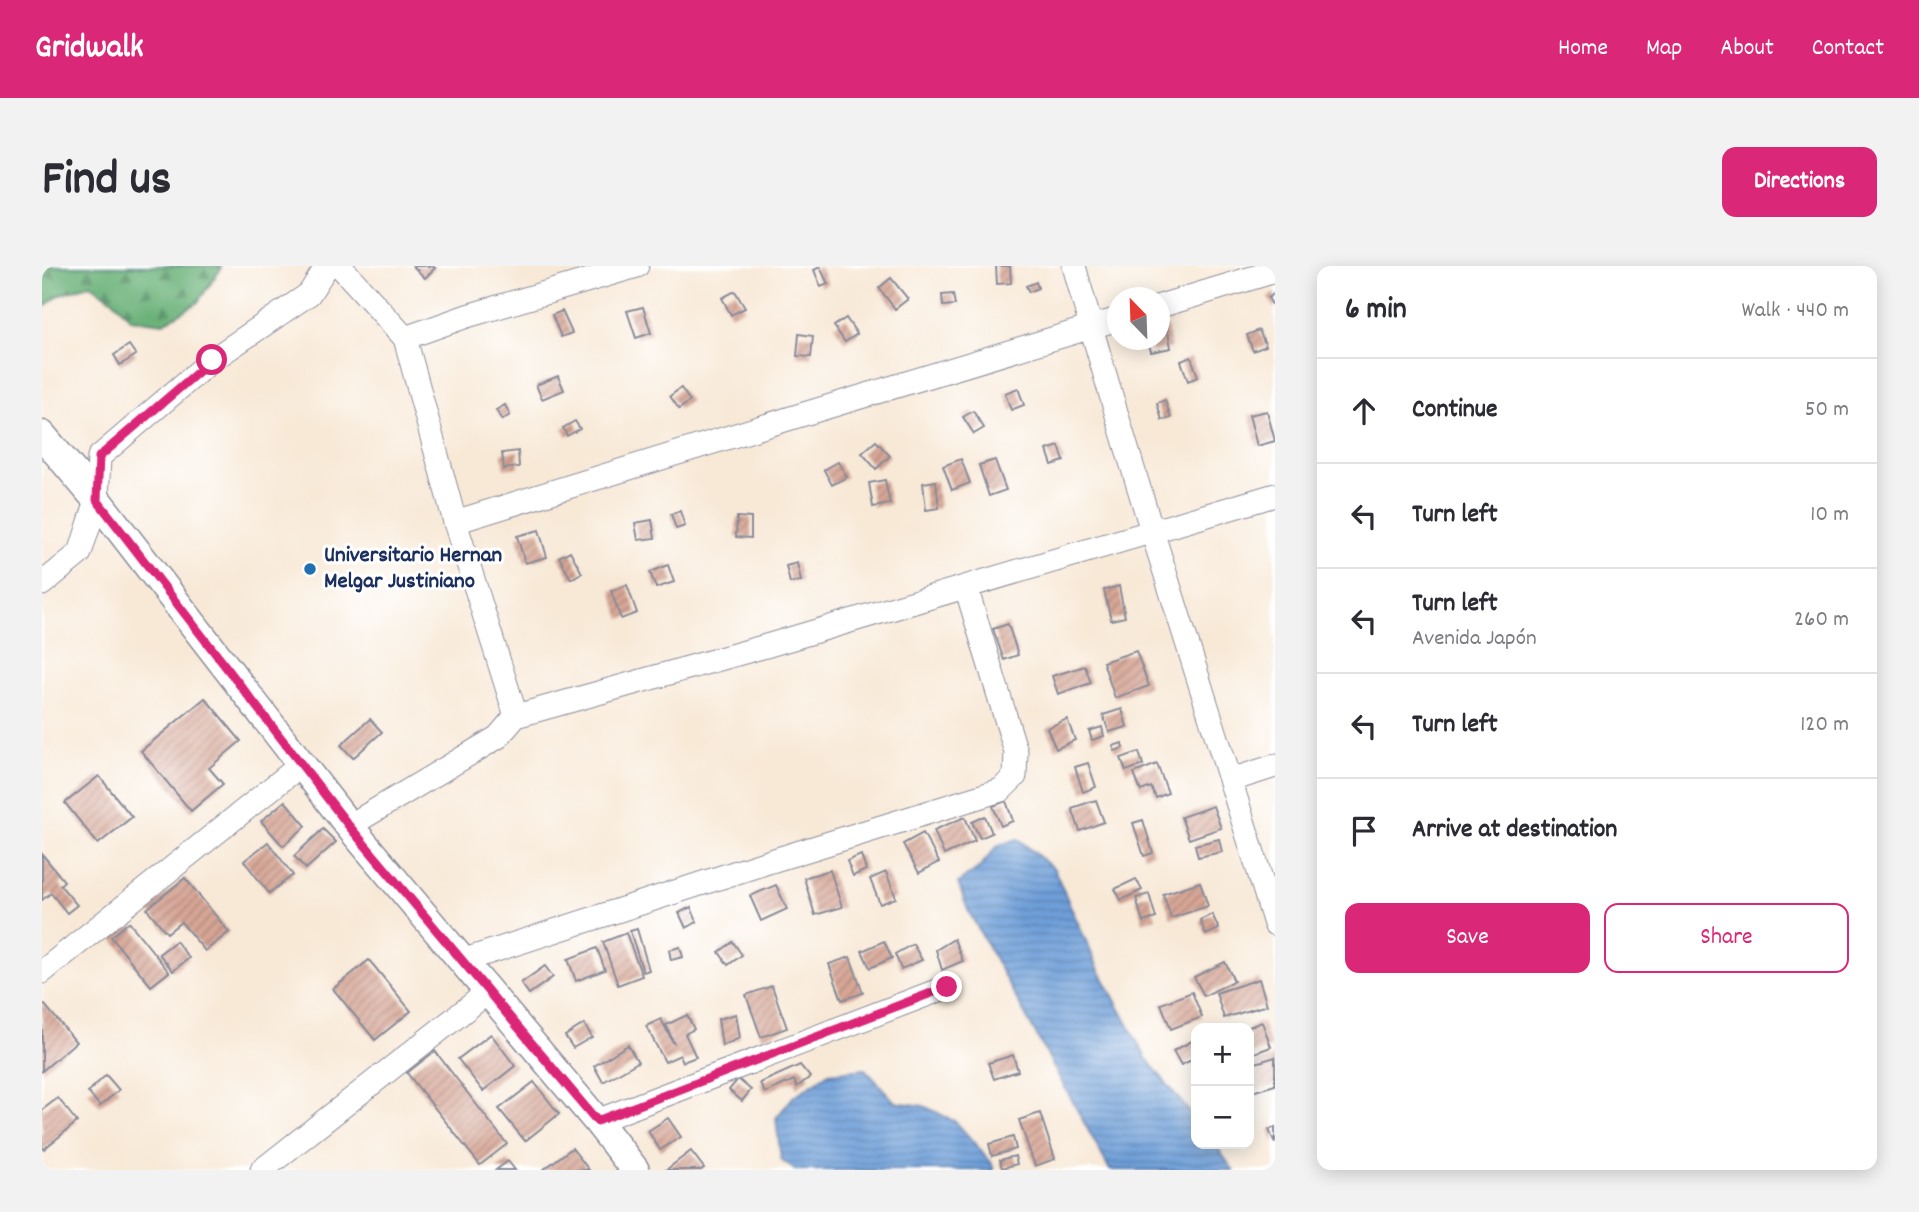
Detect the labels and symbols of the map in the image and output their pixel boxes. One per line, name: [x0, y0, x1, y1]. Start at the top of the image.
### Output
north arrow: [1107, 287, 1170, 350]
route start: [196, 344, 227, 375]
place label: Universitario Hernan Melgar Justiniano: [324, 540, 502, 599]
marker: Universitario Hernan Melgar Justiniano: [302, 561, 318, 577]
route end: [931, 971, 962, 1002]

